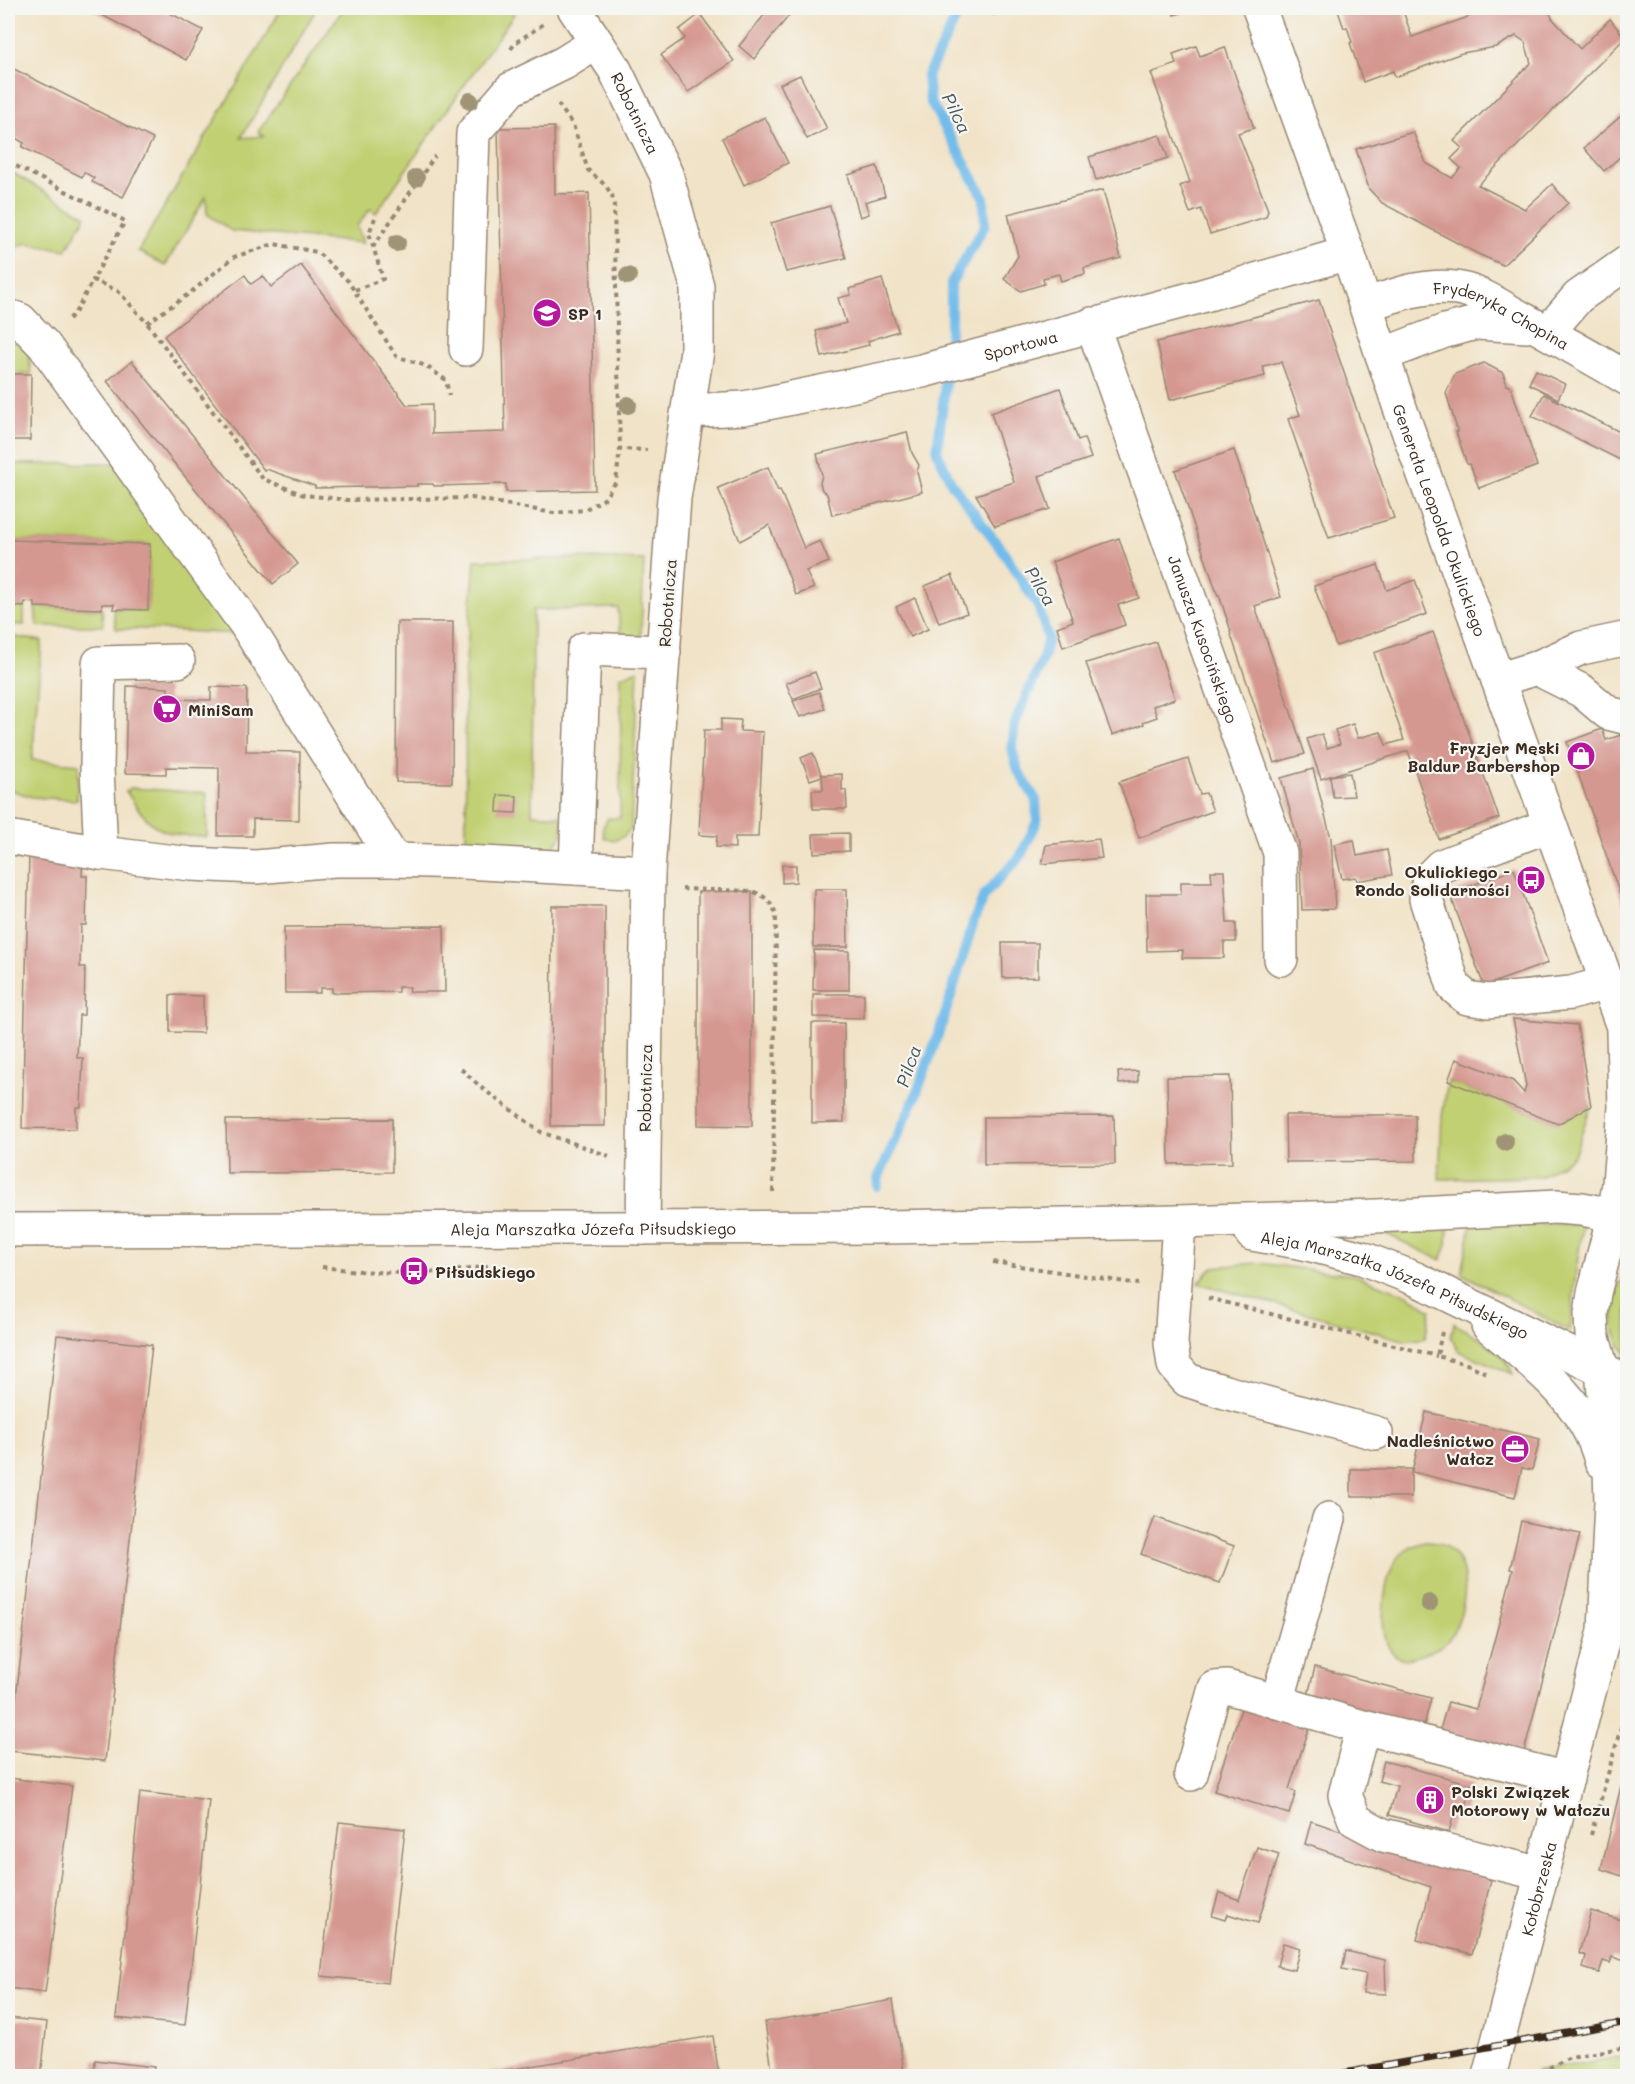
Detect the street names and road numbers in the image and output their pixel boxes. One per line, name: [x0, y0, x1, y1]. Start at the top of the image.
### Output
street label: Robotnicza: [607, 68, 665, 157]
street label: Fryderyka Chopina: [1433, 277, 1573, 354]
street label: Sportowa: [982, 325, 1060, 364]
street label: Generała Leopolda Okulickiego: [1389, 401, 1492, 639]
street label: Janusza Kusocińskiego: [1164, 552, 1243, 726]
street label: Robotnicza: [653, 558, 681, 648]
street label: Robotnicza: [634, 1044, 656, 1132]
street label: Aleja Marszałka Józefa Piłsudskiego: [450, 1217, 736, 1239]
street label: Aleja Marszałka Józefa Piłsudskiego: [1259, 1225, 1533, 1343]
street label: Kołobrzeska: [1516, 1839, 1560, 1938]

